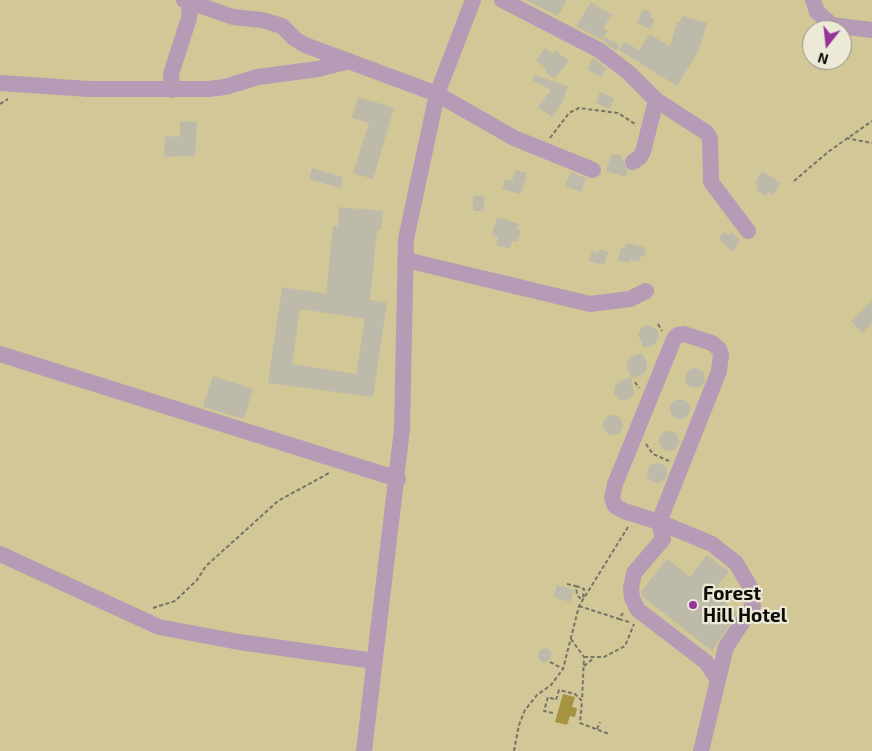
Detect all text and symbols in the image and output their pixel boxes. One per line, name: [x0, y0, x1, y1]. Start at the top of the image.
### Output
north arrow: [802, 20, 852, 70]
text: N: [816, 49, 830, 69]
place label: Forest Hill Hotel: [703, 583, 787, 627]
marker: Forest Hill Hotel: [687, 599, 699, 611]

